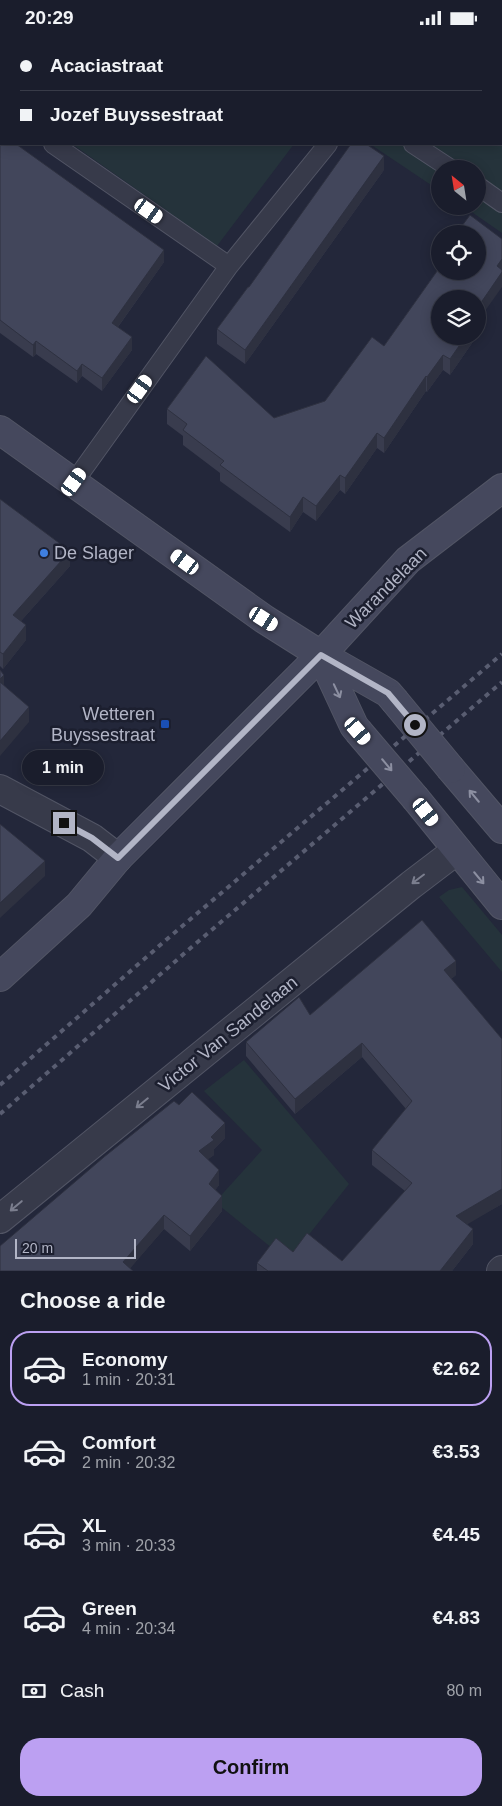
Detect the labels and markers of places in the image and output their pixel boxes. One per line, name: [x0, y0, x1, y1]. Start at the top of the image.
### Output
place label: De Slager: [54, 543, 134, 563]
marker: De Slager: [38, 547, 50, 559]
place label: Wetteren Buyssestraat: [51, 704, 155, 745]
marker: Wetteren Buyssestraat: [159, 718, 171, 730]

